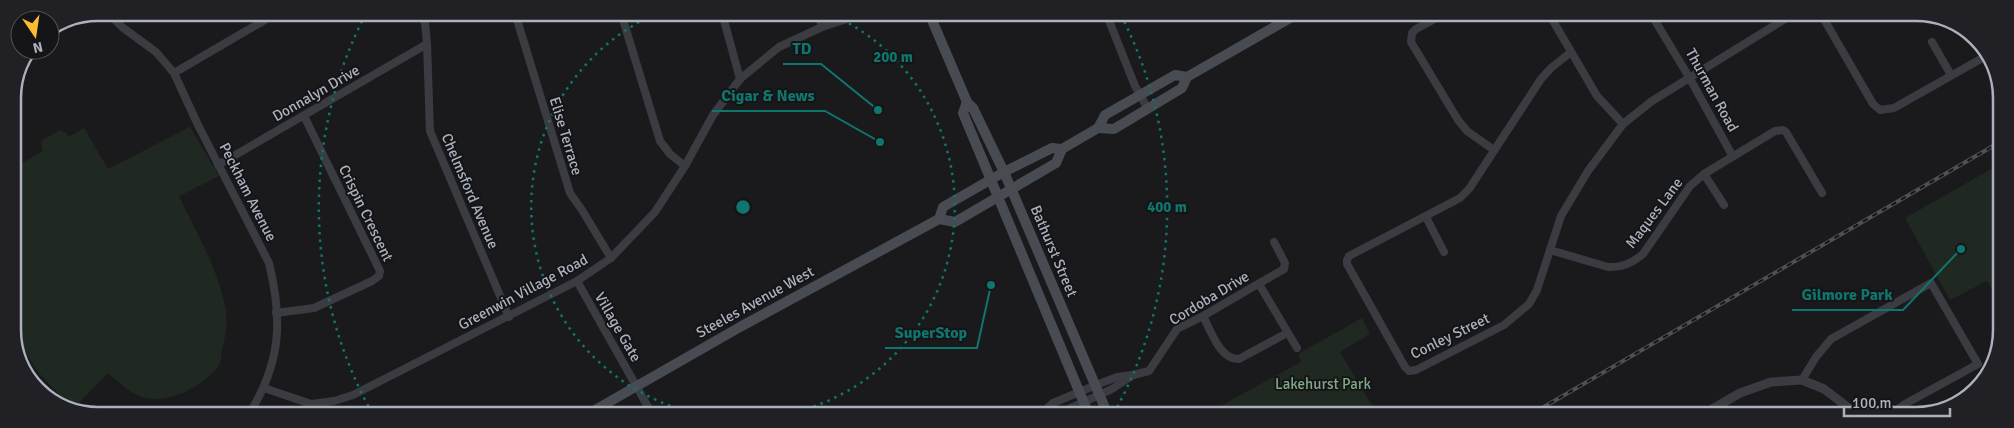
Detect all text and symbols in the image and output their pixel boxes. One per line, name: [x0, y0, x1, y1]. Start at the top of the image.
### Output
north arrow: [10, 10, 60, 60]
callout: TD: [783, 33, 821, 64]
text: N: [31, 38, 44, 57]
text: TD: [793, 39, 812, 59]
street label: Thurman Road: [1682, 45, 1742, 135]
text: 200 m: [873, 48, 913, 66]
street label: Donnalyn Drive: [269, 61, 363, 125]
callout: Cigar & News: [712, 80, 825, 111]
text: Cigar & News: [721, 86, 815, 106]
street label: Elise Terrace: [546, 95, 586, 177]
street label: Chelmsford Avenue: [438, 130, 502, 252]
street label: Peckham Avenue: [215, 140, 281, 244]
street label: Crispin Crescent: [335, 162, 397, 264]
street label: Maques Lane: [1622, 174, 1686, 252]
centre of rings: [734, 198, 752, 216]
text: 400 m: [1147, 198, 1187, 216]
street label: Bathurst Street: [1027, 202, 1081, 300]
street label: Greenwin Village Road: [455, 250, 591, 334]
street label: Steeles Avenue West: [693, 262, 817, 342]
street label: Cordoba Drive: [1166, 267, 1252, 329]
callout: Gilmore Park: [1792, 279, 1903, 310]
text: Gilmore Park: [1801, 285, 1893, 305]
street label: Village Gate: [591, 289, 645, 365]
street label: Conley Street: [1407, 309, 1493, 363]
callout: SuperStop: [885, 317, 977, 348]
text: SuperStop: [895, 323, 968, 343]
park label: Lakehurst Park: [1275, 375, 1371, 393]
scale bar: [1844, 386, 1950, 418]
text: 100 m: [1852, 394, 1892, 412]

